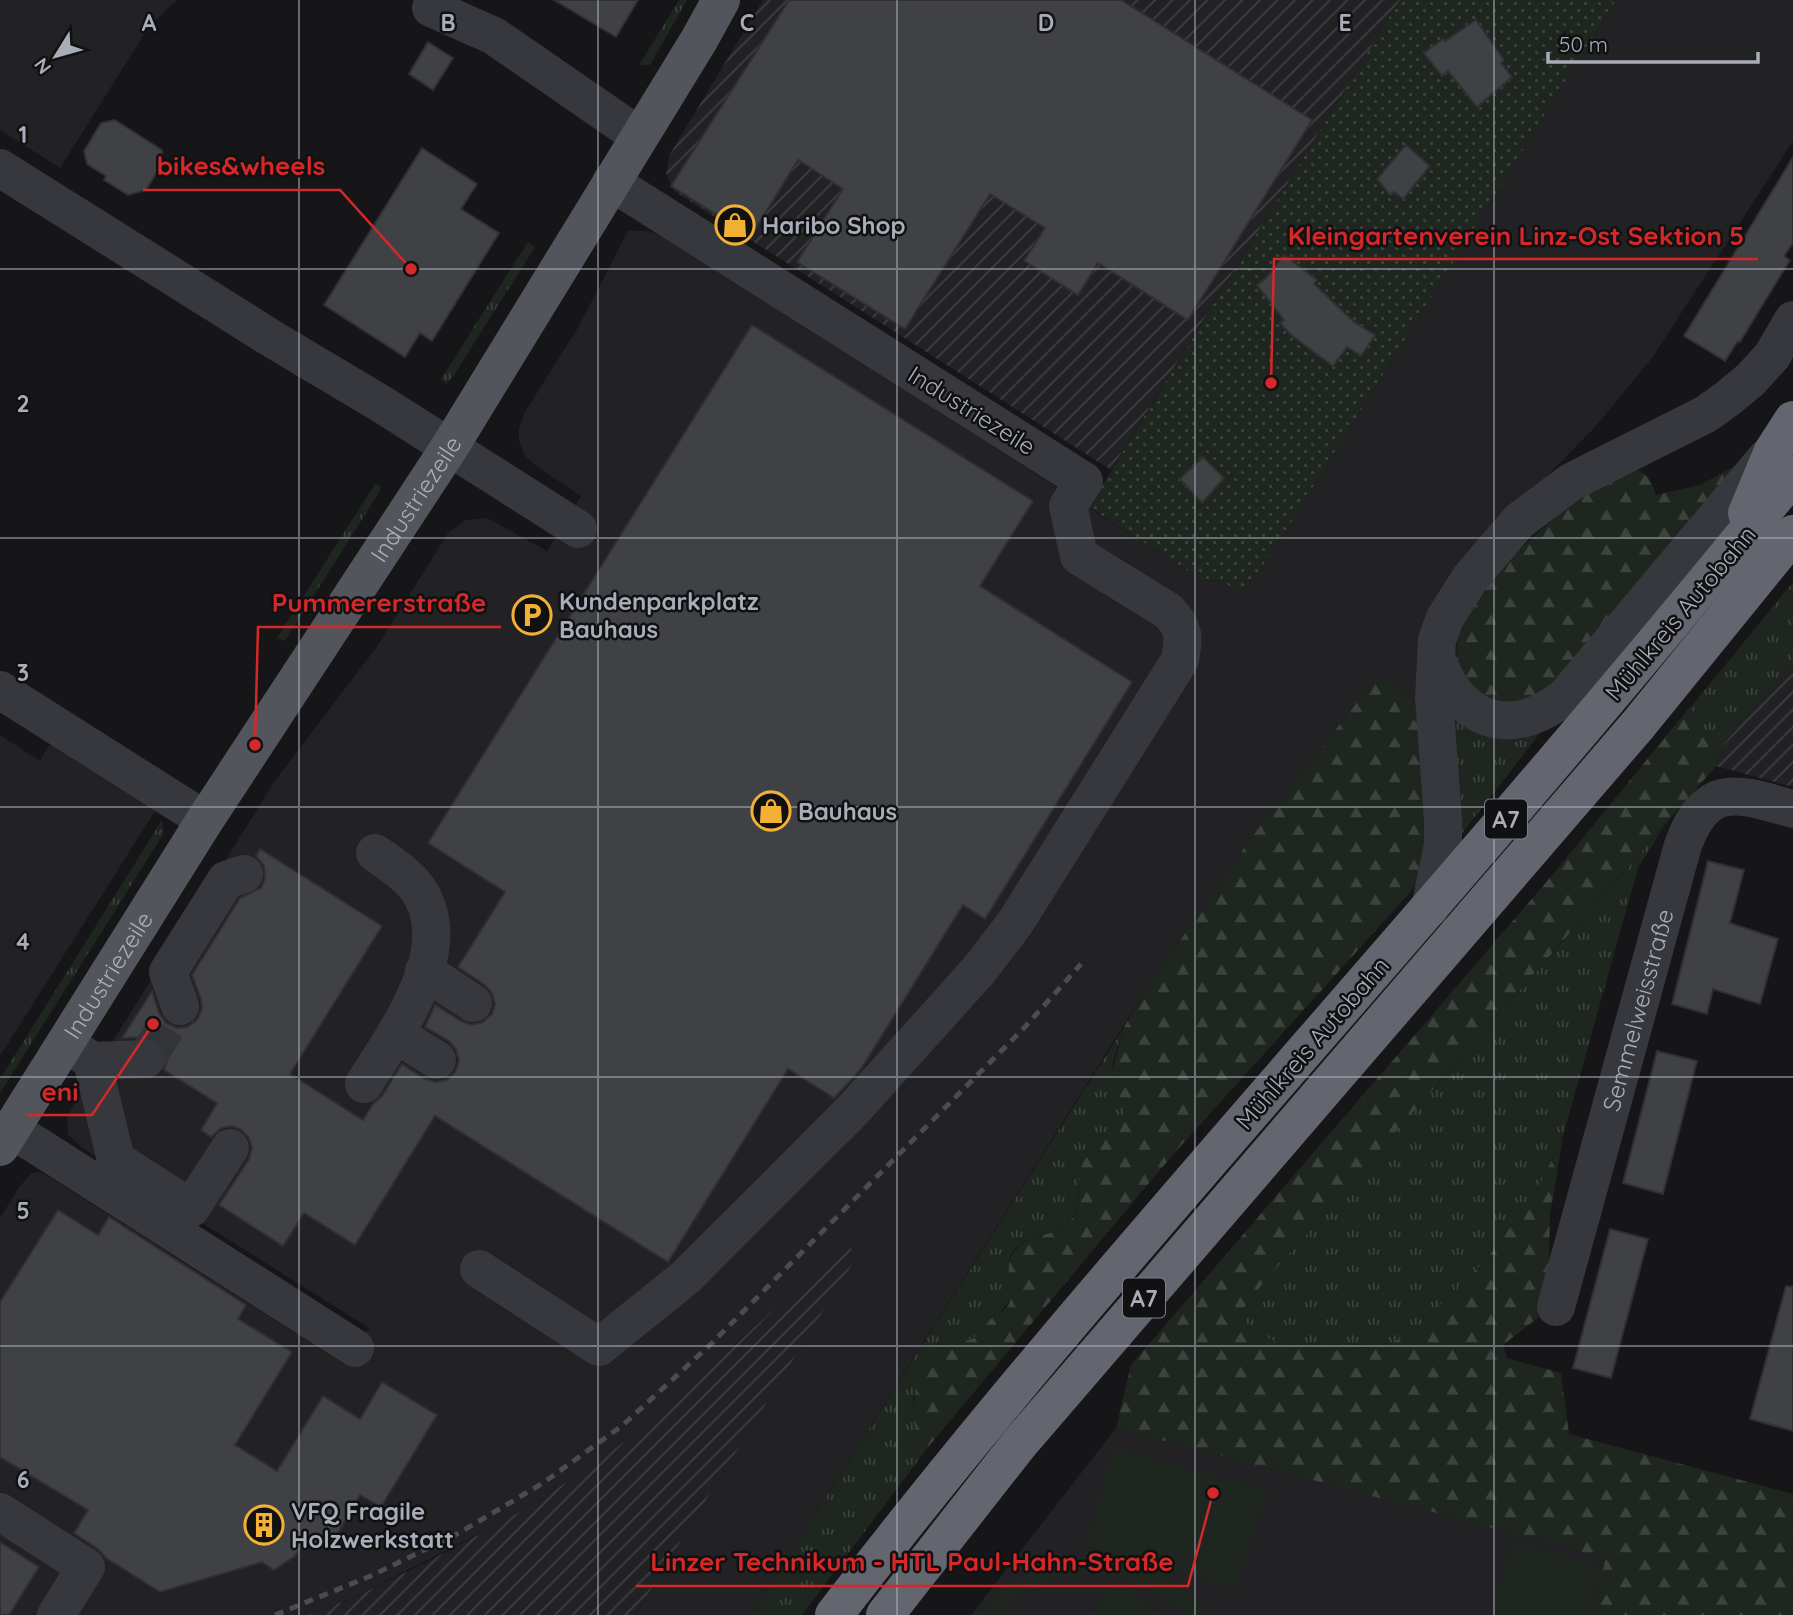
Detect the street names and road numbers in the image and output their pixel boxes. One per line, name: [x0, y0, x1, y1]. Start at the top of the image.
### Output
street label: Industriezeile: [903, 359, 1041, 461]
street label: Industriezeile: [363, 430, 468, 568]
street label: Mühlkreis Autobahn: [1598, 520, 1762, 706]
road number: A7: [1485, 800, 1527, 838]
street label: Semmelweisstraße: [1596, 905, 1680, 1115]
street label: Industriezeile: [57, 906, 159, 1044]
street label: Mühlkreis Autobahn: [1229, 951, 1395, 1135]
road number: A7: [1123, 1278, 1165, 1317]

